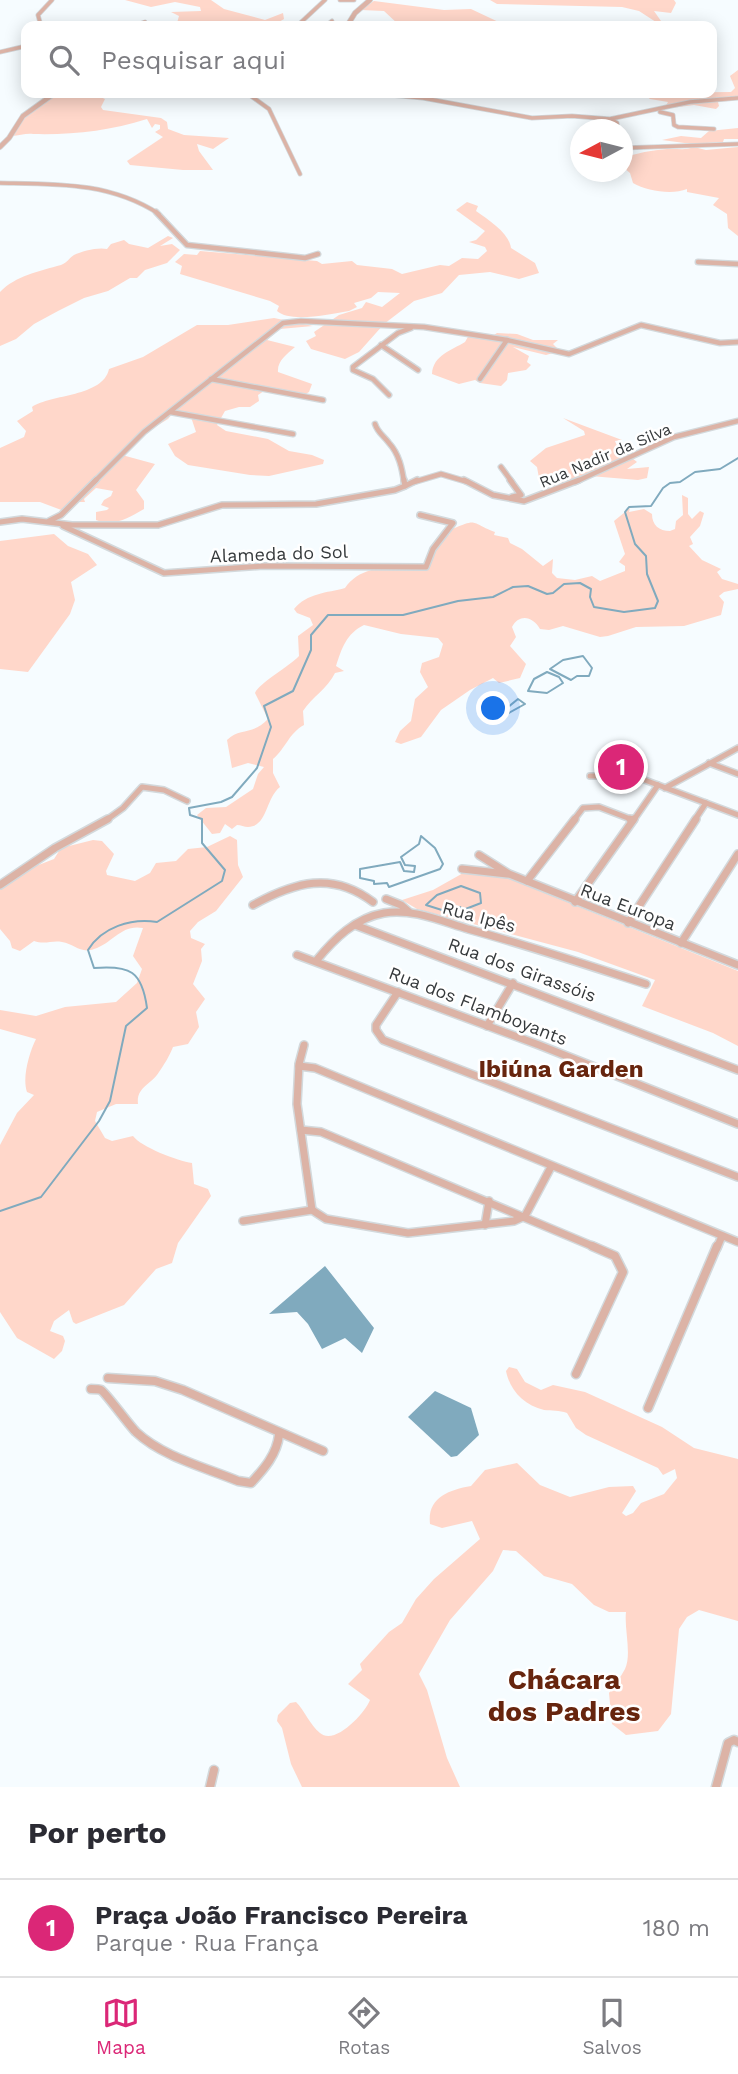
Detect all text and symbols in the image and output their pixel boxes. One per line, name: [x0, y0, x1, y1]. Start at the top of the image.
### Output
search box: [21, 21, 717, 98]
icon: search: [45, 41, 83, 79]
text: Pesquisar aqui: [101, 45, 286, 75]
north arrow: [570, 119, 633, 182]
street label: Rua Nadir da Silva: [536, 419, 674, 492]
street label: Alameda do Sol: [209, 541, 349, 566]
your location: [476, 691, 510, 725]
pin: 1: [598, 741, 644, 793]
street label: Rua Europa: [578, 879, 679, 934]
street label: Rua Ipês: [440, 897, 518, 936]
street label: Rua dos Girassóis: [445, 933, 599, 1006]
street label: Rua dos Flamboyants: [386, 962, 570, 1049]
district label: Ibiúna Garden: [478, 1055, 644, 1083]
district label: Chácara dos Padres: [488, 1663, 640, 1728]
text: Por perto: [28, 1815, 166, 1850]
text: Praça João Francisco Pereira: [95, 1900, 468, 1930]
text: 1: [46, 1915, 56, 1942]
text: 180 m: [643, 1915, 710, 1942]
text: Parque · Rua França: [95, 1930, 319, 1957]
tab: Mapa: [96, 1994, 146, 2059]
tab: Rotas: [338, 1994, 390, 2059]
tab: Salvos: [582, 1994, 642, 2059]

